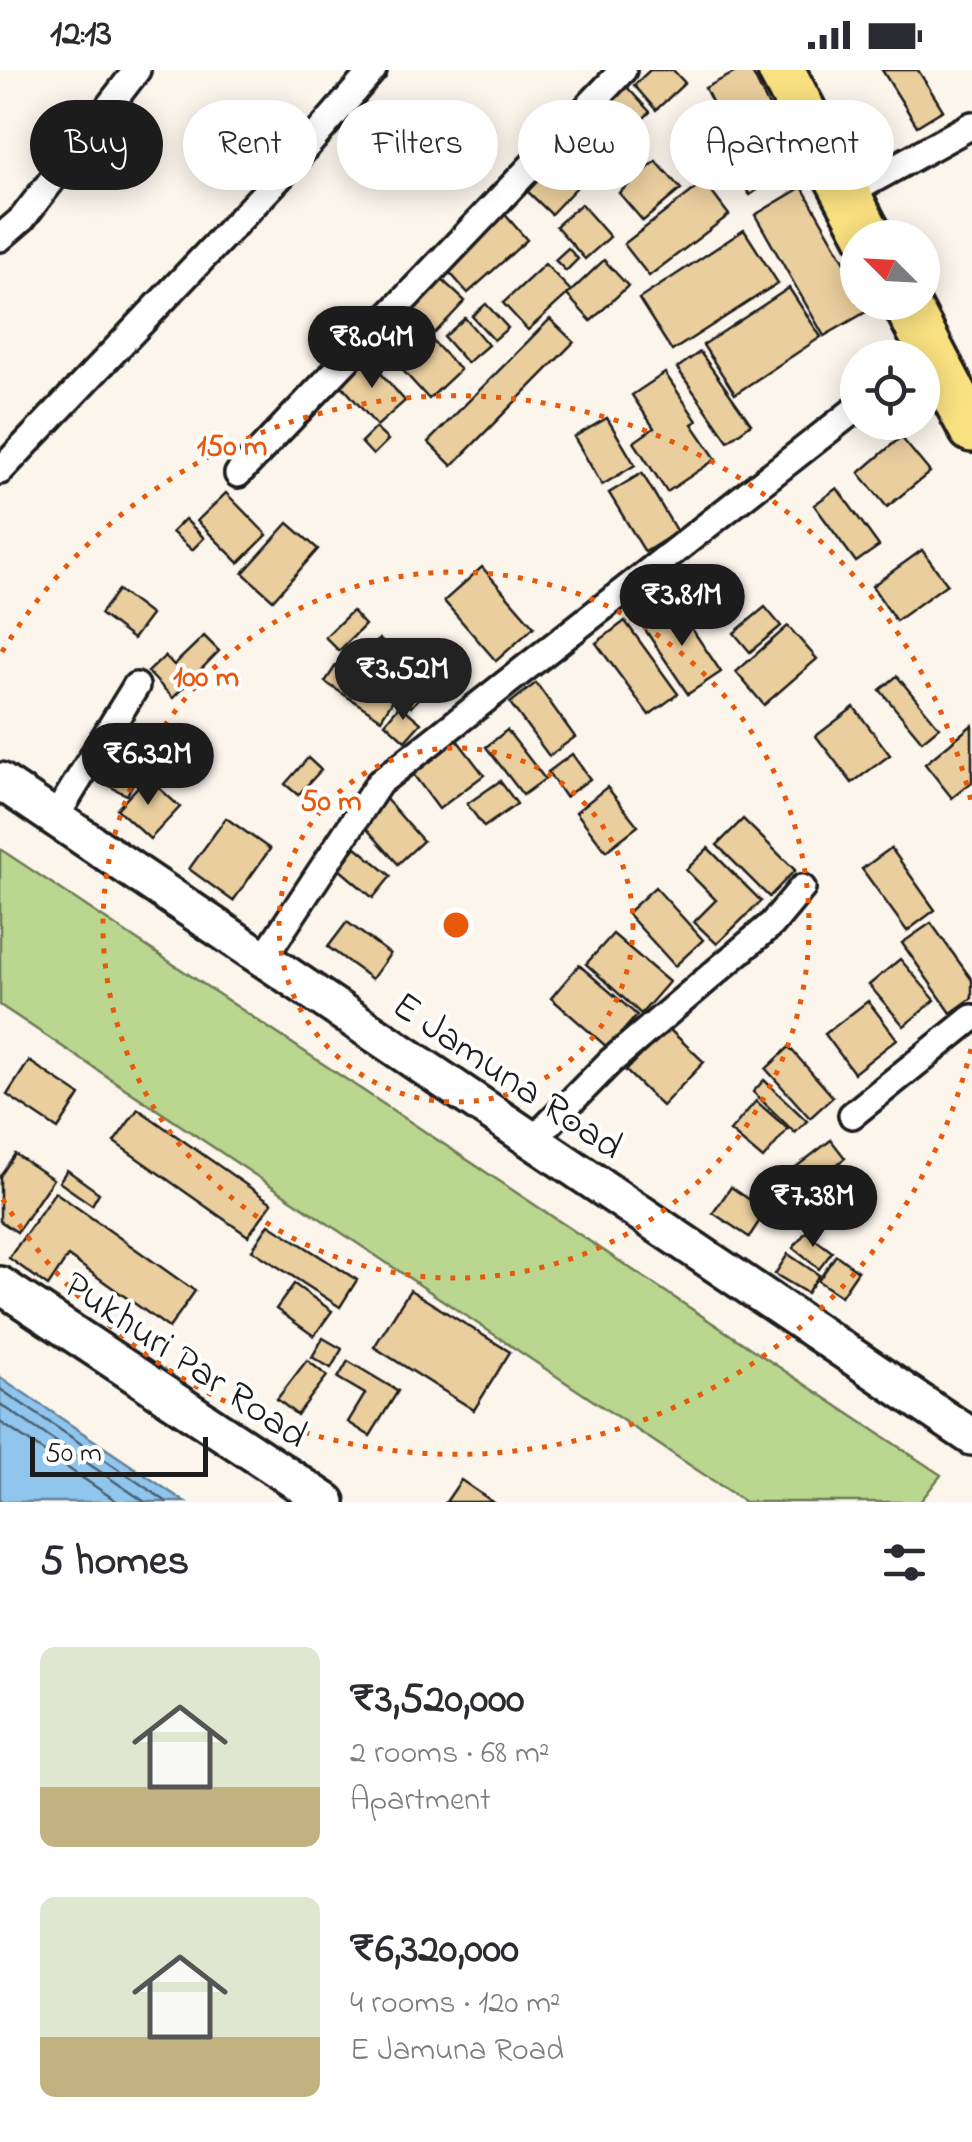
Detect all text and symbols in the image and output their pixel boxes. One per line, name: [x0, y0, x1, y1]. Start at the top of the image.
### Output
text: 12:13: [50, 7, 112, 63]
chip: Buy: [30, 100, 163, 190]
chip: Rent: [183, 100, 317, 190]
chip: Filters: [337, 100, 498, 190]
chip: New: [518, 100, 650, 190]
chip: Apartment: [670, 100, 894, 190]
north arrow: [840, 220, 940, 320]
map controls: [840, 220, 940, 440]
pin: ₹8.04M: [291, 306, 453, 391]
text: ₹8.04M: [330, 315, 414, 362]
button: locate: [840, 340, 940, 440]
text: 150 m: [197, 426, 267, 470]
pin: ₹3.81M: [601, 564, 763, 649]
text: ₹3.81M: [642, 573, 722, 620]
pin: ₹3.52M: [322, 638, 484, 723]
text: ₹3.52M: [357, 647, 449, 694]
text: 100 m: [173, 657, 239, 701]
pin: ₹6.32M: [67, 723, 229, 808]
text: ₹6.32M: [104, 732, 192, 779]
text: 50 m: [301, 781, 361, 825]
centre of rings: [438, 907, 474, 943]
street label: E Jamuna Road: [379, 978, 634, 1177]
pin: ₹7.38M: [732, 1165, 894, 1250]
text: ₹7.38M: [771, 1174, 855, 1221]
street label: Pukhuri Par Road: [50, 1258, 319, 1466]
scale bar: [30, 1432, 208, 1476]
text: 50 m: [45, 1434, 102, 1475]
text: 5 homes: [40, 1532, 189, 1593]
icon: filters: [877, 1535, 932, 1590]
text: ₹3,520,000: [350, 1670, 524, 1731]
icon: home: [120, 1687, 240, 1807]
text: 2 rooms · 68 m²: [350, 1731, 549, 1778]
text: Apartment: [350, 1778, 491, 1825]
text: ₹6,320,000: [350, 1920, 519, 1981]
icon: home: [120, 1937, 240, 2057]
text: 4 rooms · 120 m²: [350, 1981, 561, 2028]
text: E Jamuna Road: [350, 2028, 564, 2075]

